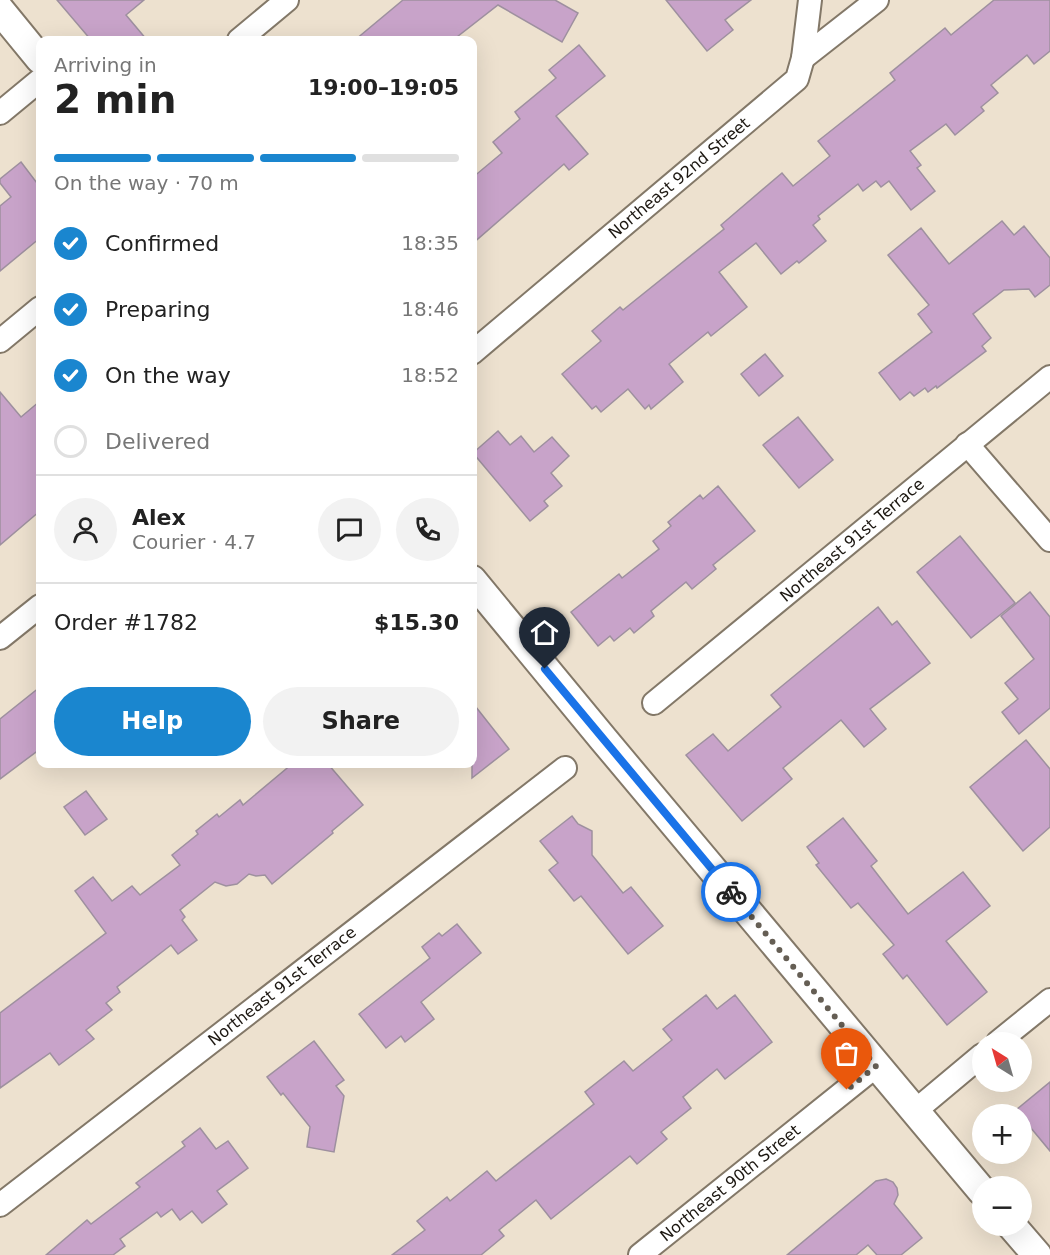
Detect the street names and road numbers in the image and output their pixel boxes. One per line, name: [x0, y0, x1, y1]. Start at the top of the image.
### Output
street label: Northeast 92nd Street: [605, 113, 753, 243]
street label: Northeast 91st Terrace: [776, 474, 928, 606]
street label: Northeast 91st Terrace: [204, 922, 360, 1050]
street label: Northeast 90th Street: [656, 1121, 804, 1245]

